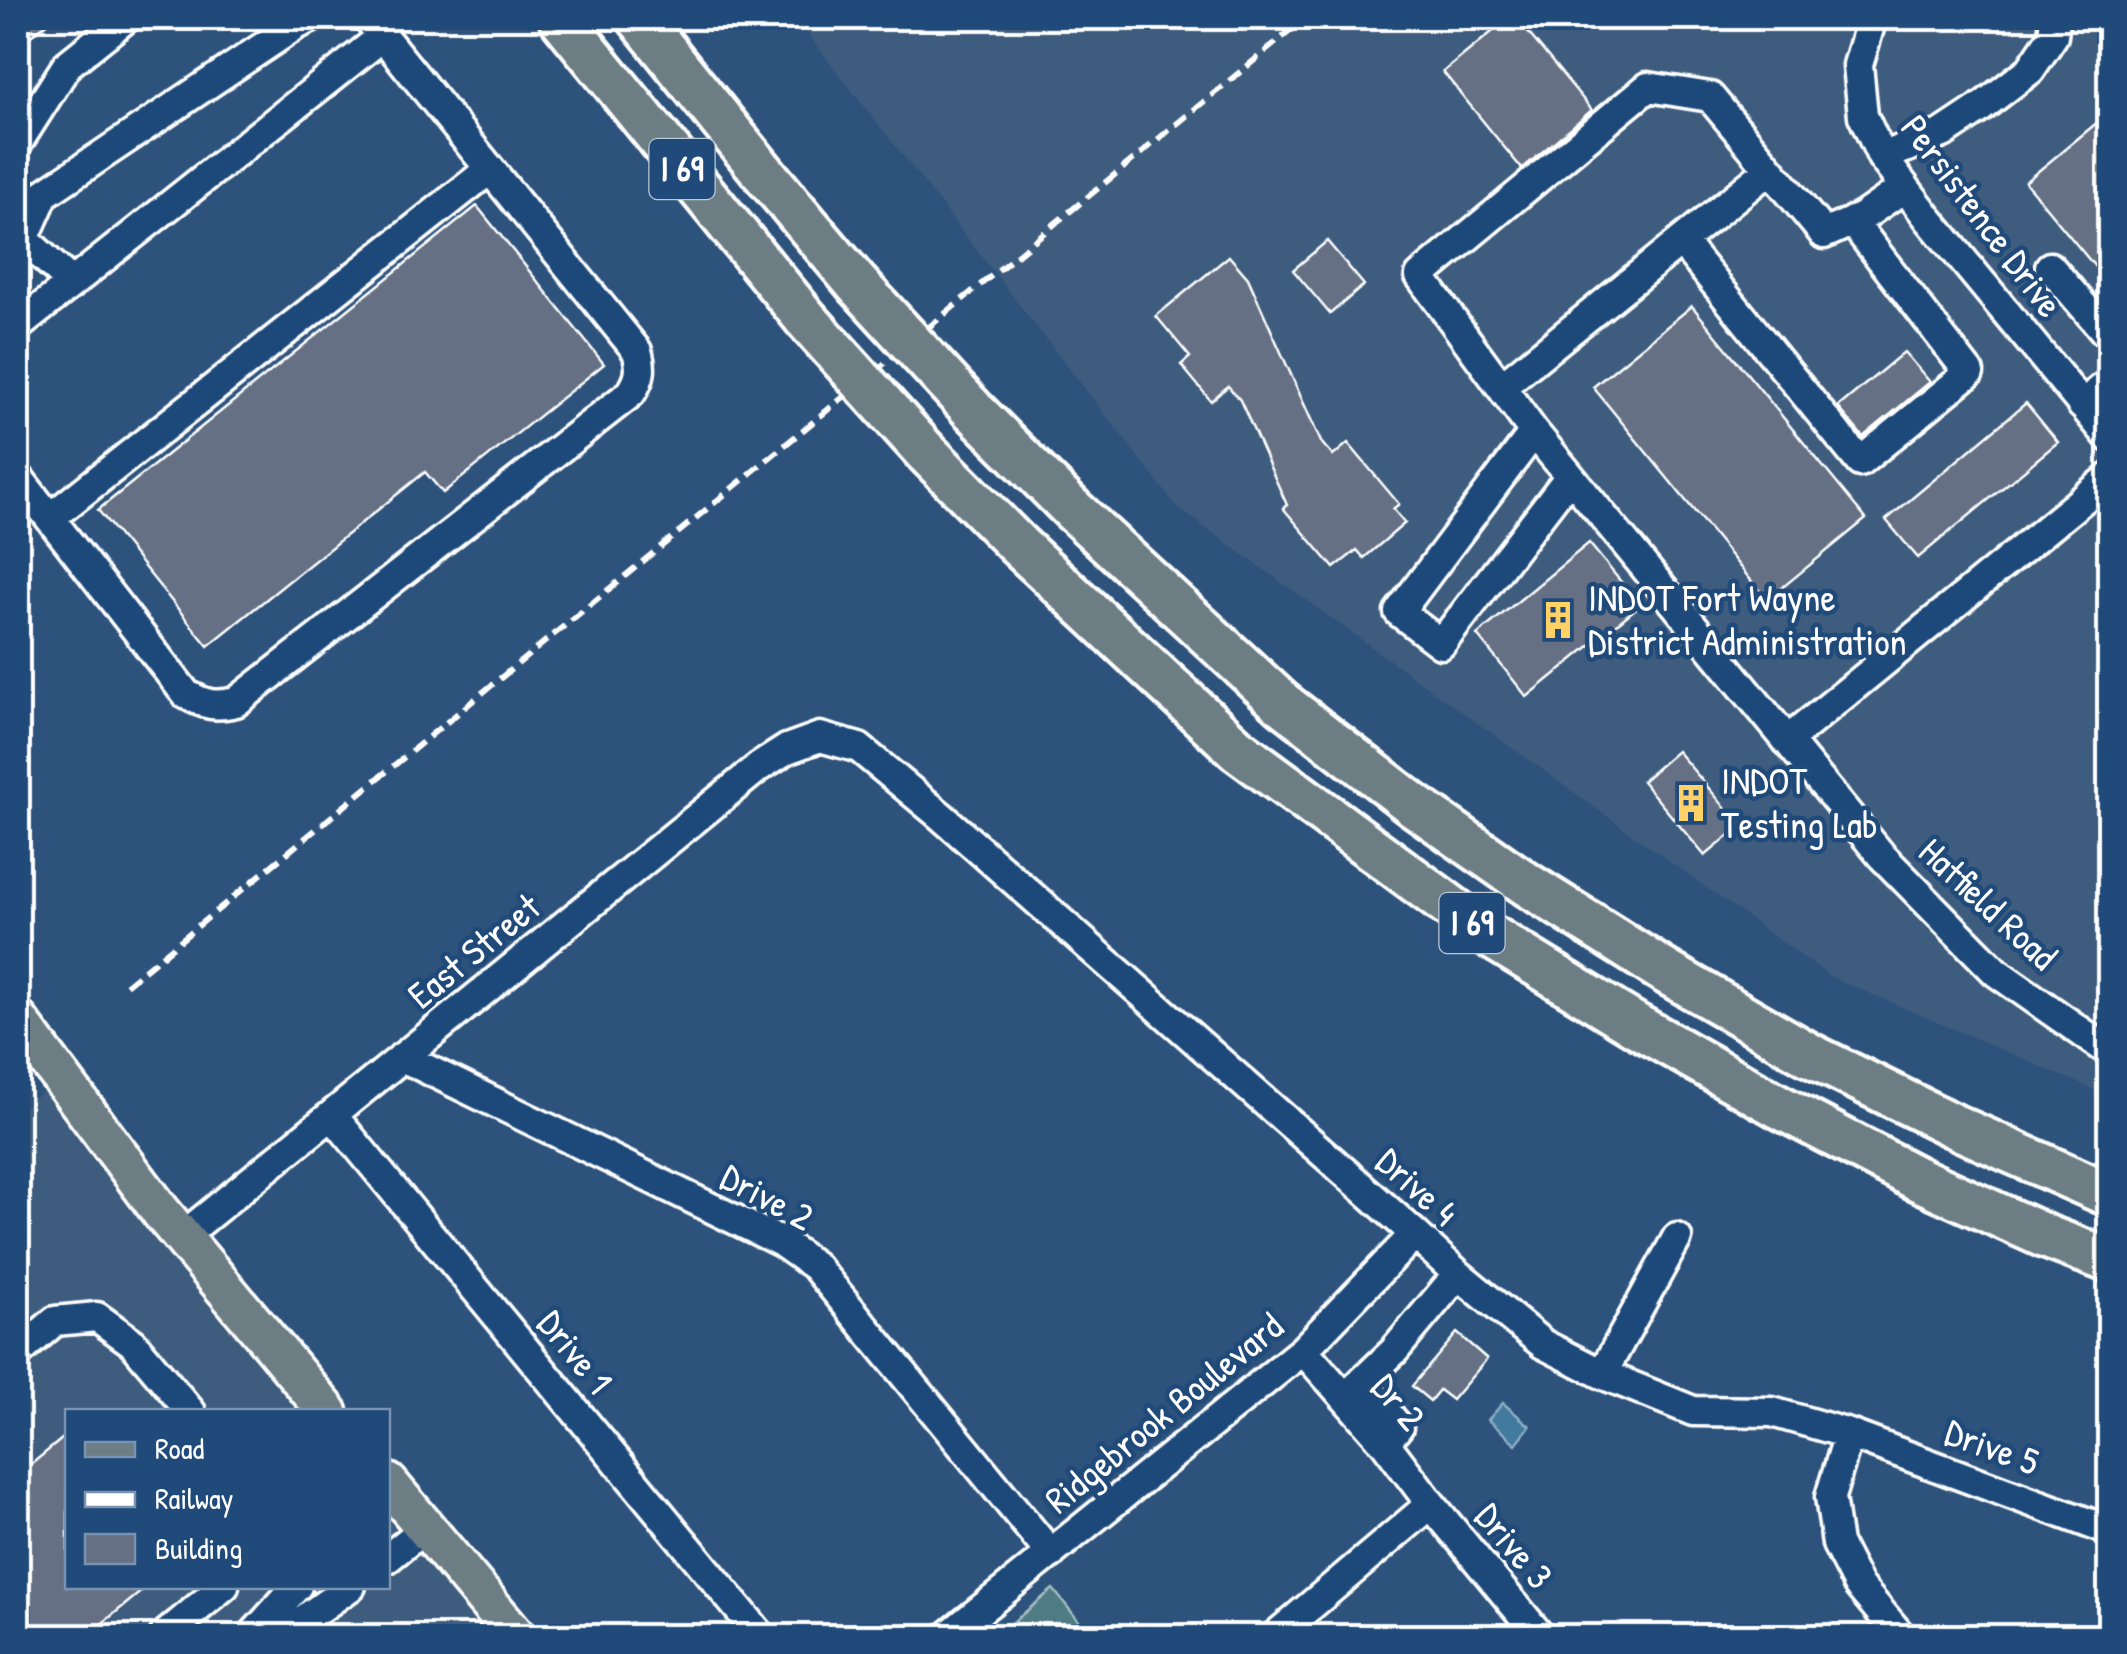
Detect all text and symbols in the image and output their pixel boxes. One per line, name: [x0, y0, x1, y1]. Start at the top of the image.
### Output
street label: Persistence Drive: [1889, 103, 2076, 327]
road number: I 69: [650, 139, 714, 199]
place label: INDOT Fort Wayne District Administration: [1588, 571, 1907, 667]
building icon: INDOT Fort Wayne District Administration: [1537, 599, 1579, 641]
place label: INDOT Testing Lab: [1721, 754, 1878, 850]
building icon: INDOT Testing Lab: [1670, 782, 1712, 824]
street label: Hatfield Road: [1908, 826, 2069, 981]
street label: East Street: [396, 880, 551, 1020]
road number: I 69: [1440, 893, 1504, 953]
street label: Drive 4: [1365, 1135, 1470, 1237]
street label: Drive 2: [712, 1150, 823, 1242]
street label: Drive 1: [526, 1298, 626, 1404]
street label: Ridgebrook Boulevard: [1033, 1300, 1294, 1525]
street label: Dr 2: [1360, 1362, 1438, 1441]
street label: Drive 5: [1938, 1405, 2047, 1487]
legend: [65, 1409, 390, 1589]
text: Road: [155, 1428, 204, 1468]
text: Railway: [155, 1478, 233, 1518]
street label: Drive 3: [1464, 1491, 1566, 1599]
text: Building: [155, 1528, 242, 1568]

